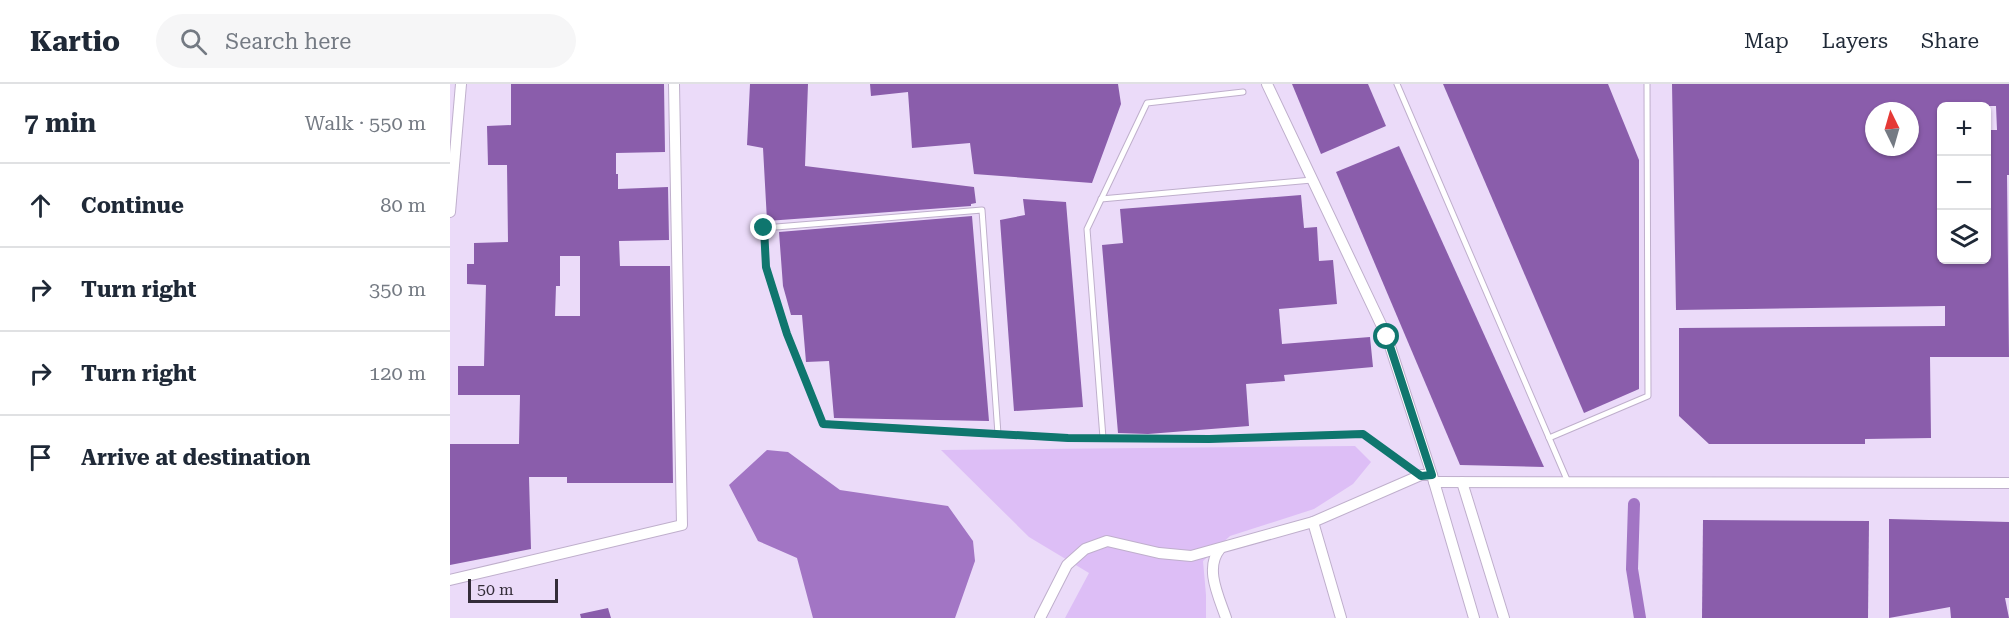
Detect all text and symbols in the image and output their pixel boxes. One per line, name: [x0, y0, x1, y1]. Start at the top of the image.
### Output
search box: [156, 14, 576, 68]
text: Kartio: [30, 25, 120, 58]
icon: search: [177, 25, 210, 58]
text: Search here: [225, 29, 351, 54]
text: Map: [1744, 29, 1789, 53]
text: Layers: [1822, 29, 1888, 53]
text: Share: [1921, 29, 1979, 53]
north arrow: [1865, 102, 1919, 156]
map controls: [1937, 102, 1991, 264]
button: +: [1937, 102, 1991, 156]
text: 7 min: [24, 108, 96, 138]
text: Walk · 550 m: [305, 111, 426, 135]
button: −: [1937, 156, 1991, 210]
icon: ahead: [24, 189, 57, 222]
text: Continue: [81, 193, 184, 218]
text: 80 m: [380, 193, 426, 217]
button: layers: [1937, 210, 1991, 264]
route end: [750, 214, 776, 240]
icon: right: [24, 273, 57, 306]
text: Turn right: [81, 277, 196, 302]
text: 350 m: [369, 277, 426, 301]
route start: [1373, 323, 1399, 349]
icon: right: [24, 357, 57, 390]
text: Turn right: [81, 361, 196, 386]
text: 120 m: [369, 361, 426, 385]
icon: arrive: [24, 441, 57, 474]
text: Arrive at destination: [81, 445, 310, 470]
scale bar: [468, 576, 558, 604]
text: 50 m: [477, 580, 514, 599]

